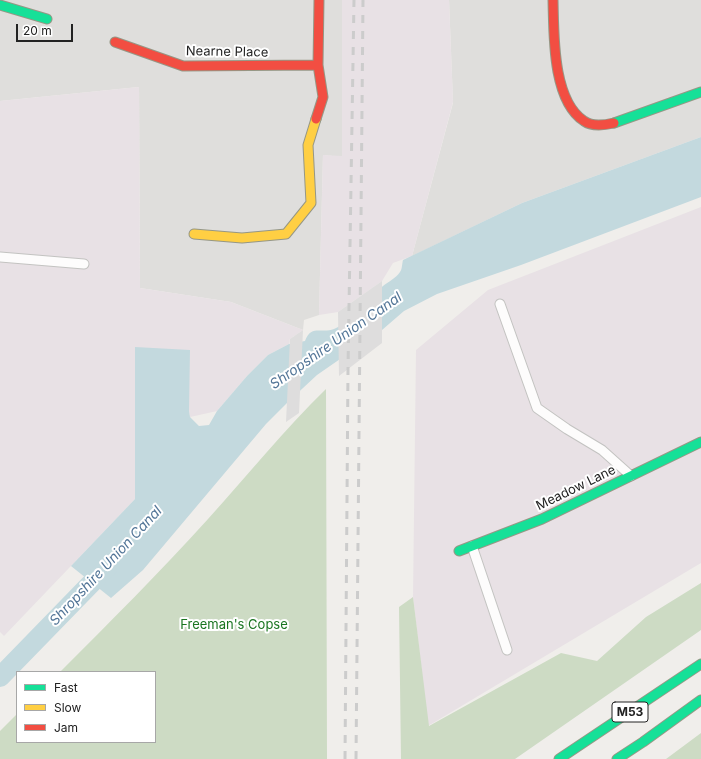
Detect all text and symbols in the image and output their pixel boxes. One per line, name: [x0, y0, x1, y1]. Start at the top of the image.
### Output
scale bar: [18, 16, 75, 42]
text: 20 m: [23, 23, 52, 38]
street label: Nearne Place: [186, 43, 268, 61]
water label: Shropshire Union Canal: [267, 289, 405, 393]
street label: Meadow Lane: [534, 462, 618, 514]
water label: Shropshire Union Canal: [46, 503, 166, 629]
park label: Freeman's Copse: [180, 617, 288, 633]
legend: [16, 671, 156, 743]
text: Fast: [54, 680, 78, 695]
text: Slow: [54, 700, 81, 715]
road number: M53: [612, 702, 648, 722]
text: Jam: [54, 720, 78, 735]

